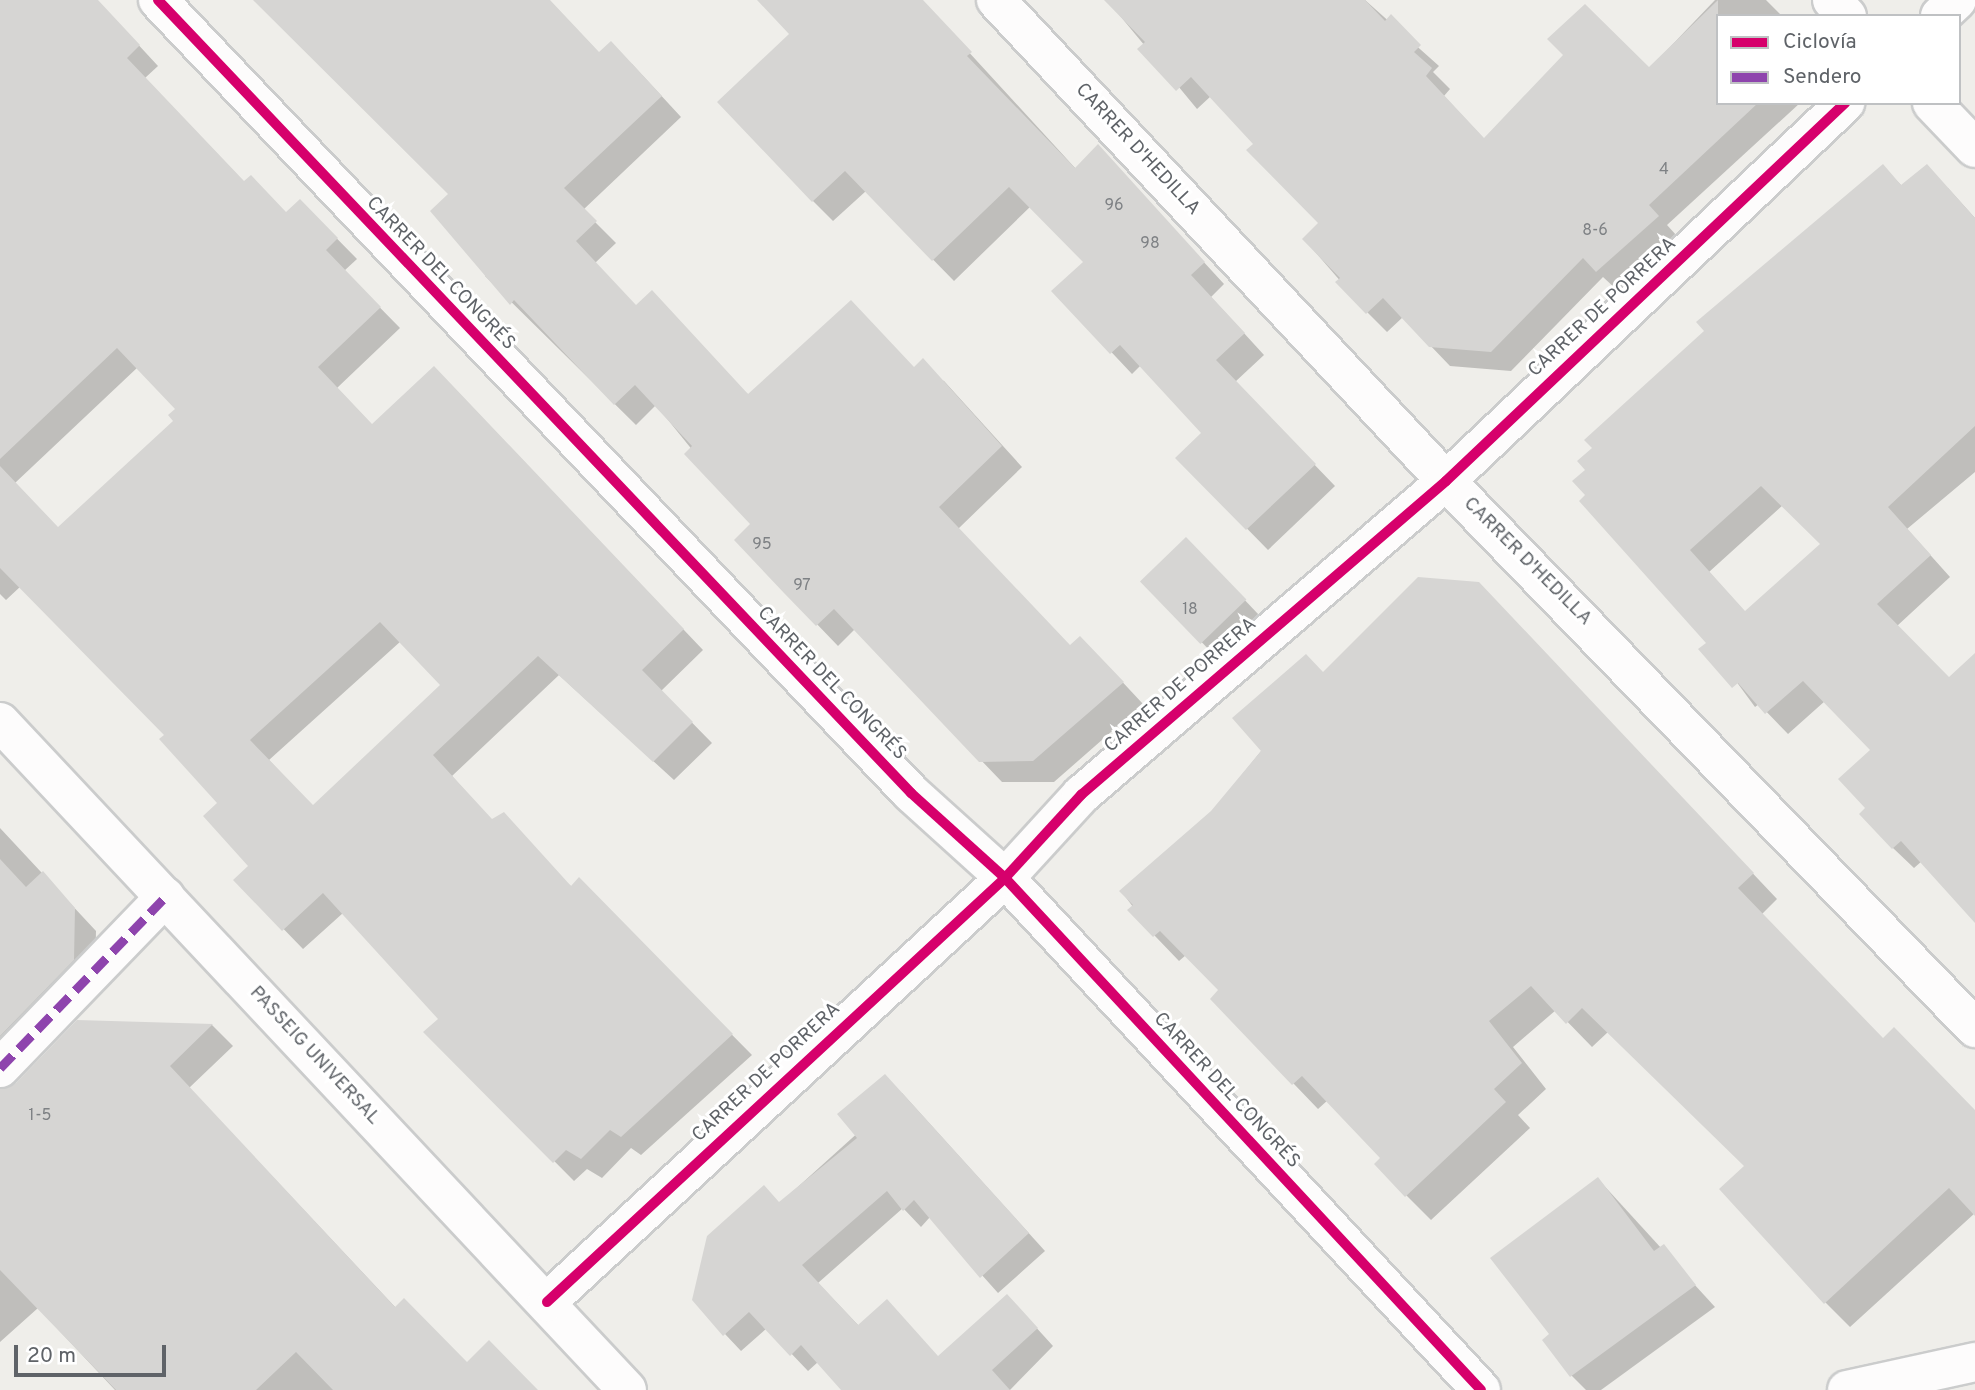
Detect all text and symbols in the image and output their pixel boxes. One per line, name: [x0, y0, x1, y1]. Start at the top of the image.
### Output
legend: [1716, 14, 1961, 105]
text: Ciclovía: [1783, 29, 1857, 56]
text: Sendero: [1783, 64, 1862, 91]
street label: CARRER D'HEDILLA: [1070, 79, 1204, 221]
house number: 4: [1659, 160, 1669, 180]
street label: CARRER DEL CONGRÉS: [361, 192, 519, 356]
house number: 96: [1104, 196, 1124, 216]
house number: 8-6: [1582, 221, 1608, 241]
street label: CARRER DE PORRERA: [1524, 233, 1682, 383]
house number: 98: [1140, 234, 1160, 254]
street label: CARRER D'HEDILLA: [1458, 493, 1596, 631]
house number: 95: [752, 535, 772, 555]
house number: 97: [793, 576, 811, 596]
house number: 18: [1182, 600, 1198, 620]
street label: CARRER DEL CONGRÉS: [752, 602, 910, 766]
street label: CARRER DE PORRERA: [1100, 614, 1262, 758]
street label: PASSEIG UNIVERSAL: [244, 982, 384, 1130]
street label: CARRER DE PORRERA: [688, 998, 846, 1148]
street label: CARRER DEL CONGRÉS: [1148, 1008, 1304, 1174]
house number: 1-5: [28, 1106, 52, 1126]
scale bar: [18, 1330, 170, 1374]
text: 20 m: [27, 1343, 76, 1370]

